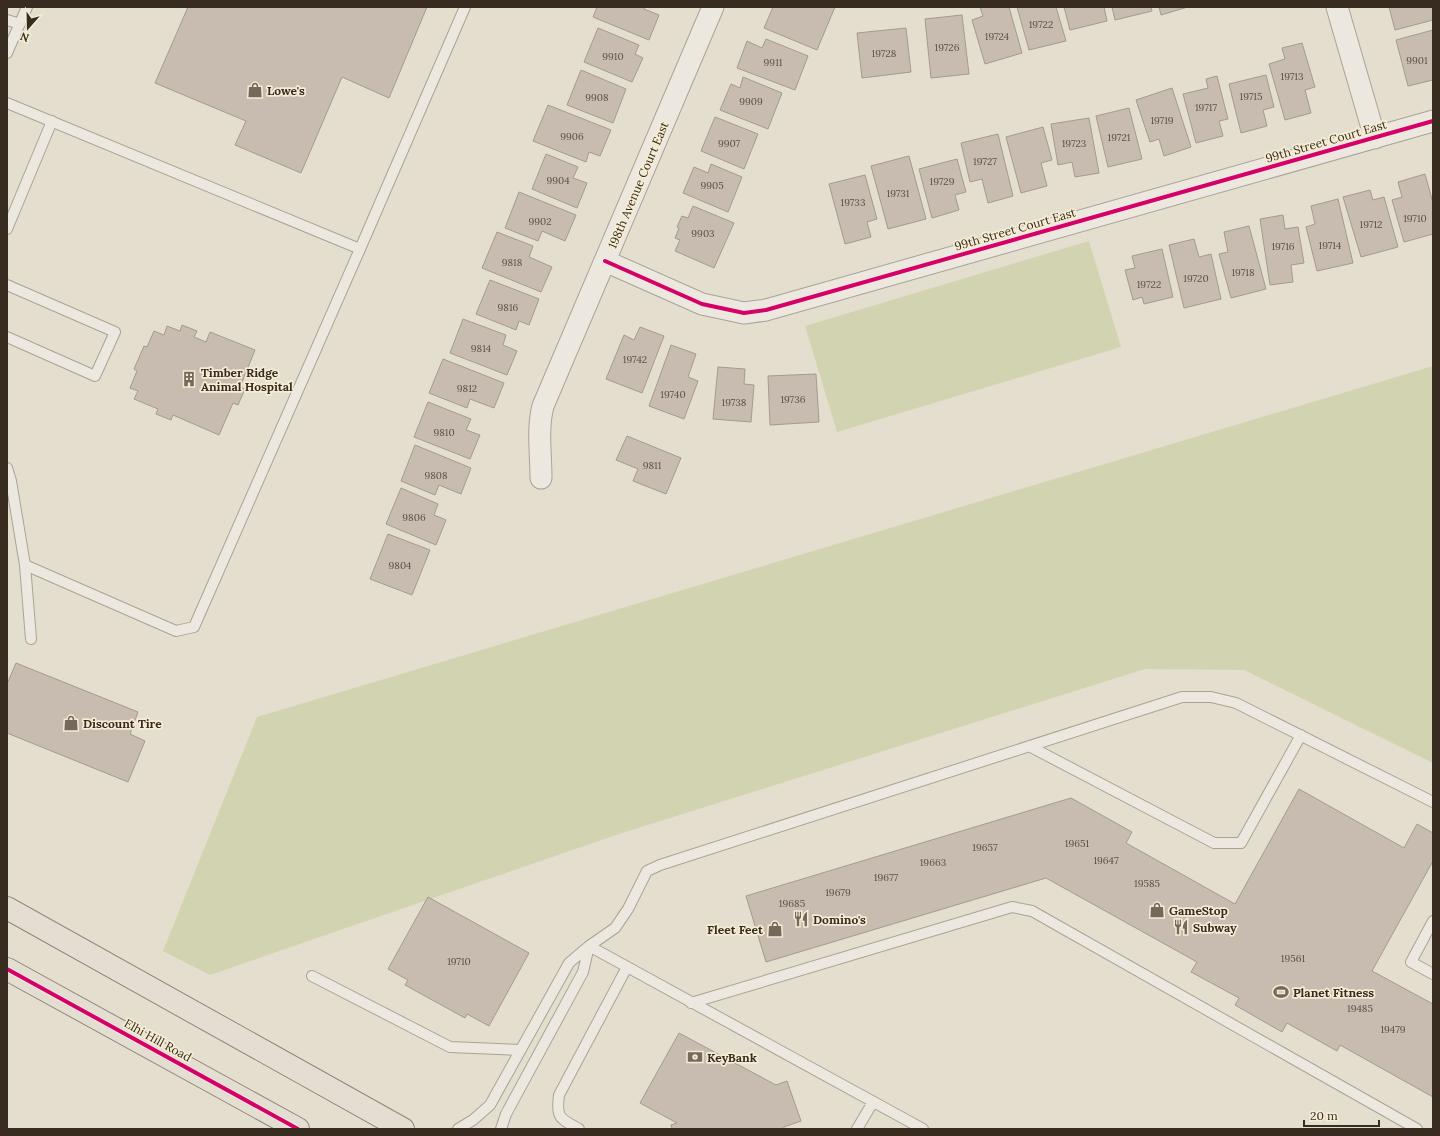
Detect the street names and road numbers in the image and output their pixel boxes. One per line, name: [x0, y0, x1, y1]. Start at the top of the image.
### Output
street label: 99th Street Court East: [1264, 116, 1389, 166]
street label: 198th Avenue Court East: [604, 119, 672, 251]
street label: 99th Street Court East: [953, 204, 1078, 254]
street label: Elhi Hill Road: [122, 1015, 194, 1065]

